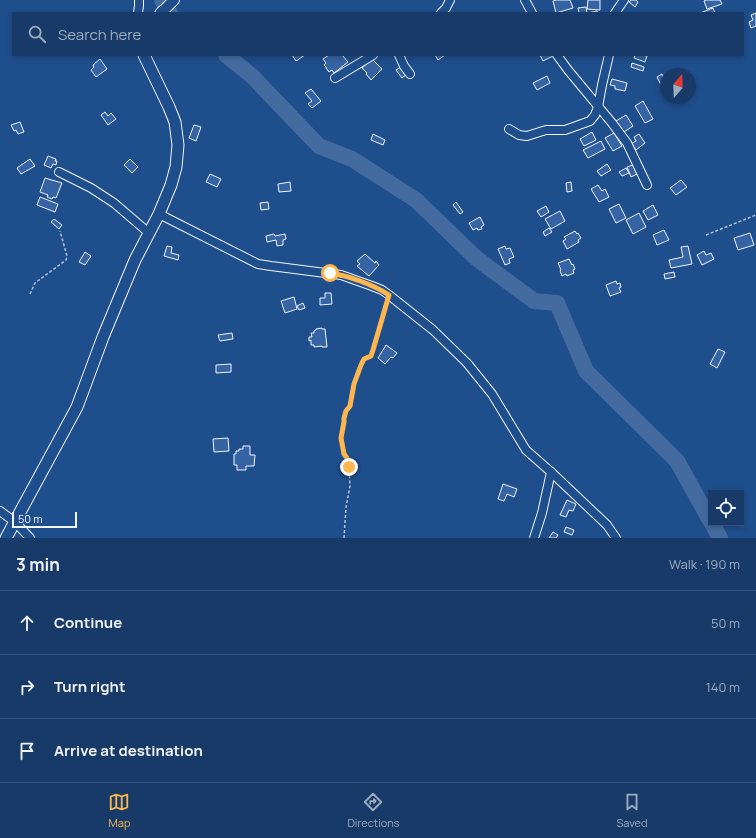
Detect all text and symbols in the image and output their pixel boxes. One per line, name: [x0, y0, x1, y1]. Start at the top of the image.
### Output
search box: [12, 12, 744, 56]
icon: search: [26, 23, 48, 45]
text: Search here: [58, 24, 141, 45]
north arrow: [660, 68, 696, 104]
route start: [321, 264, 339, 282]
route end: [340, 458, 358, 476]
map controls: [708, 490, 744, 526]
button: locate: [708, 490, 744, 526]
scale bar: [12, 510, 77, 529]
text: 50 m: [18, 511, 43, 526]
text: 3 min: [16, 553, 60, 576]
text: Walk · 190 m: [669, 555, 740, 573]
icon: ahead: [16, 612, 38, 634]
text: Continue: [54, 612, 122, 633]
text: 50 m: [711, 614, 740, 632]
icon: right: [16, 676, 38, 698]
text: Turn right: [54, 676, 125, 697]
text: 140 m: [706, 678, 740, 696]
icon: arrive: [16, 740, 38, 762]
text: Arrive at destination: [54, 740, 203, 761]
tab: Map: [108, 791, 130, 830]
tab: Directions: [347, 791, 400, 830]
tab: Saved: [617, 791, 648, 830]

